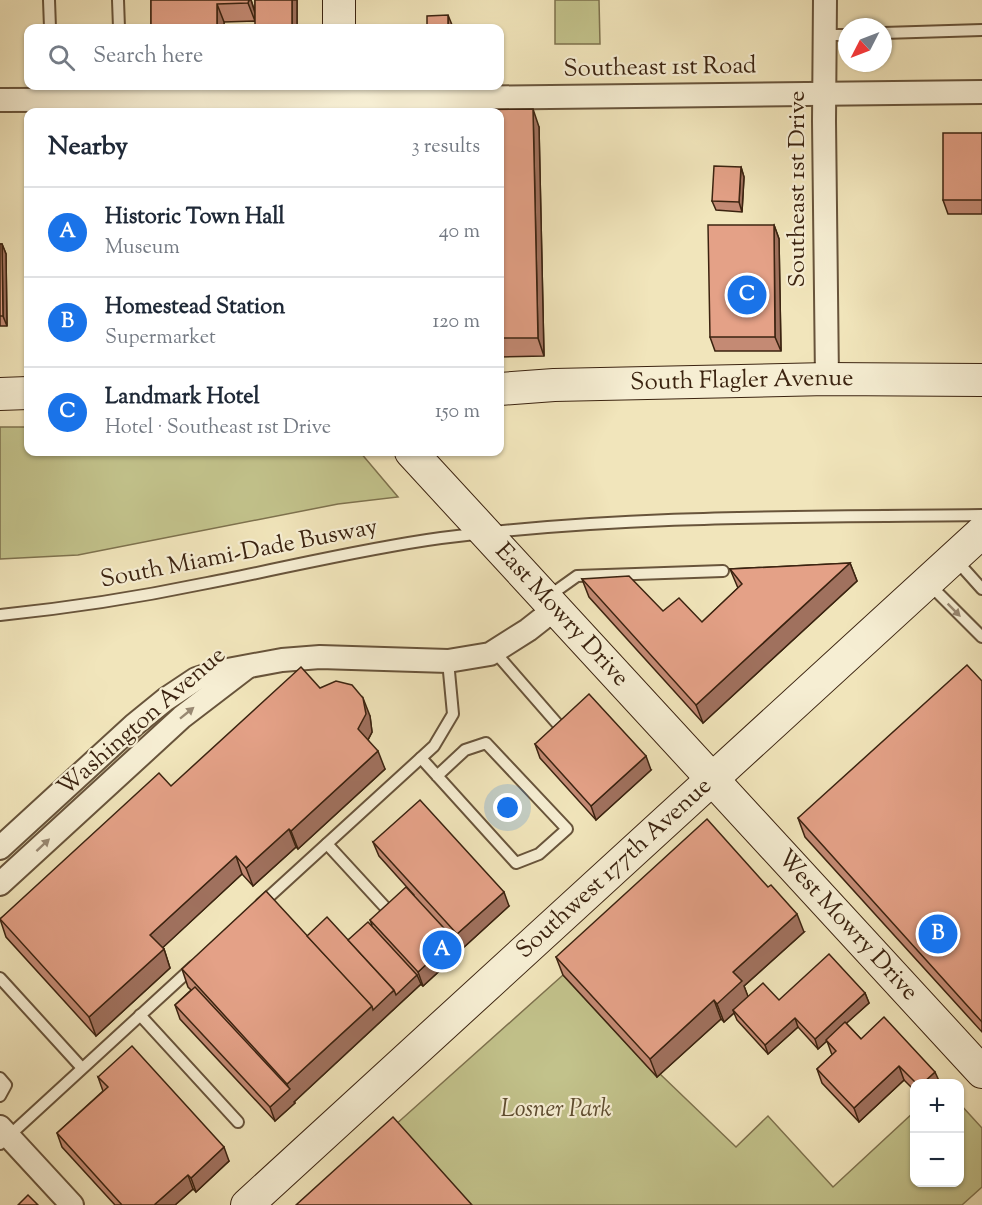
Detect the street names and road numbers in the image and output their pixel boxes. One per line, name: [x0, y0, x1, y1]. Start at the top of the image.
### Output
street label: Southeast 1st Road: [563, 49, 757, 87]
street label: Southeast 1st Drive: [781, 91, 815, 287]
street label: South Flagler Avenue: [630, 362, 853, 400]
street label: South Miami-Dade Busway: [98, 510, 381, 598]
street label: East Mowry Drive: [486, 536, 636, 695]
street label: Washington Avenue: [50, 639, 234, 805]
street label: Southwest 177th Avenue: [509, 770, 720, 967]
street label: West Mowry Drive: [769, 843, 926, 1009]

